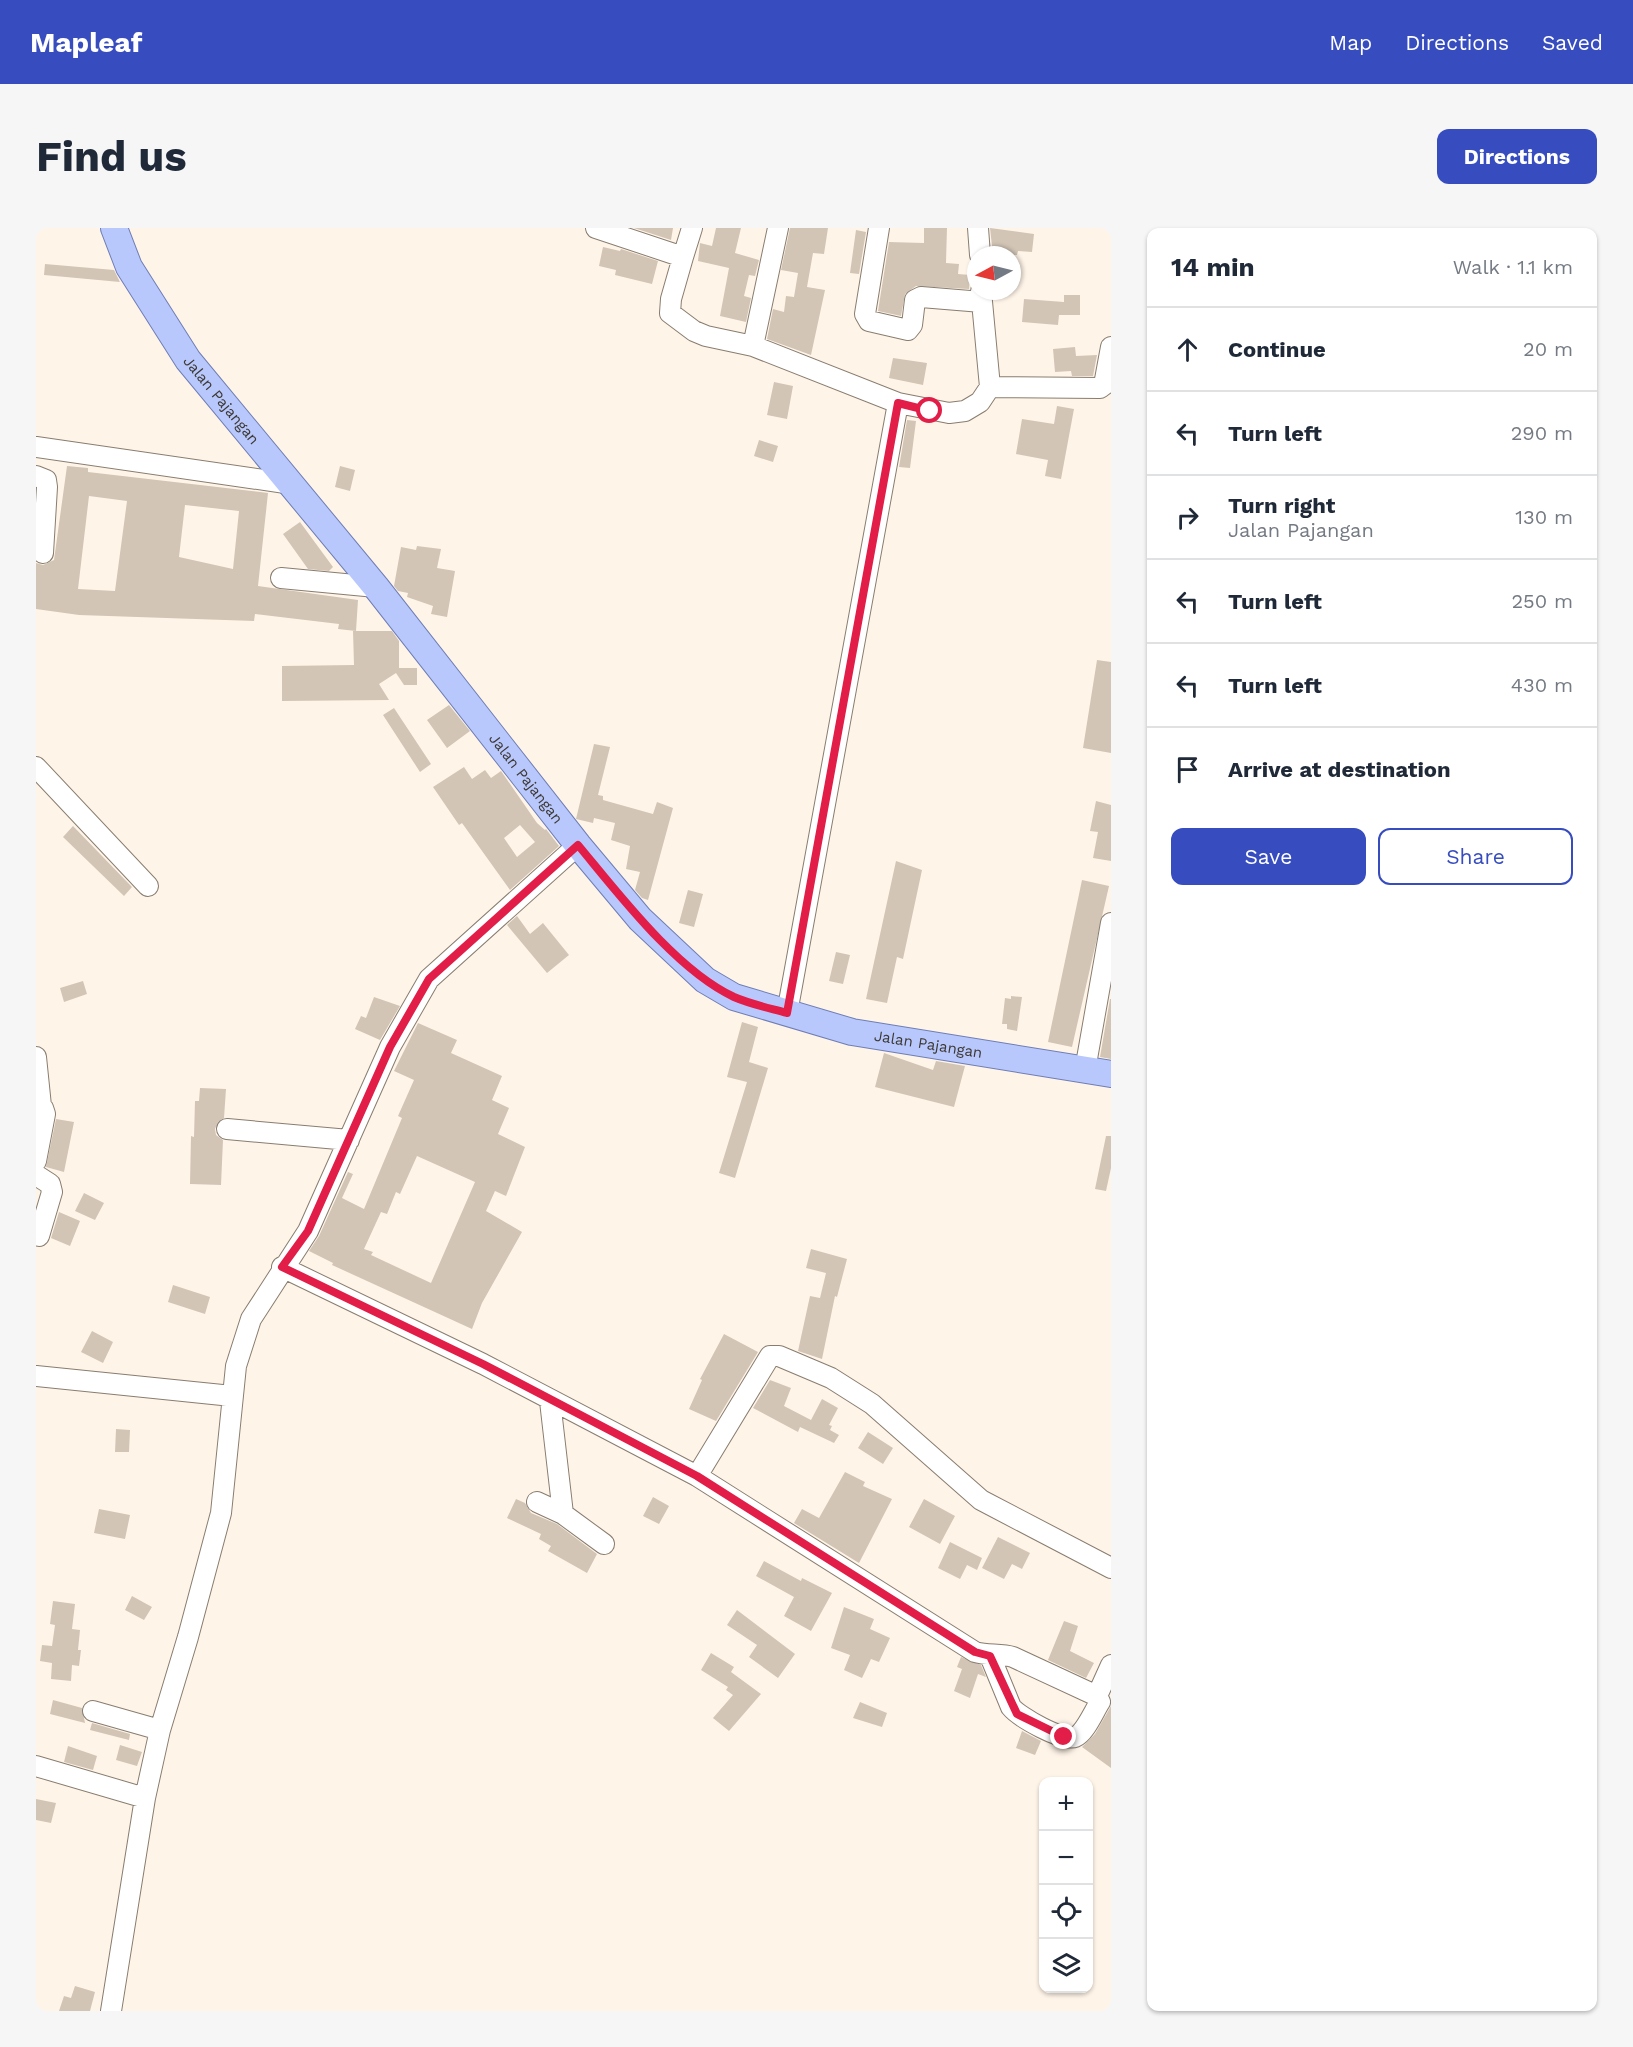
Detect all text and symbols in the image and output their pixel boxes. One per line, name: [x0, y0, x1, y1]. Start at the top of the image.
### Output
text: Mapleaf: [30, 26, 142, 59]
text: Map: [1329, 30, 1372, 55]
text: Directions: [1405, 30, 1509, 55]
text: Saved: [1542, 30, 1603, 55]
button: Directions: [1437, 129, 1597, 184]
text: Find us: [36, 132, 187, 181]
north arrow: [967, 246, 1021, 300]
text: 14 min: [1171, 252, 1255, 282]
text: Walk · 1.1 km: [1453, 255, 1573, 279]
icon: ahead: [1171, 333, 1204, 366]
text: Continue: [1228, 337, 1326, 362]
text: 20 m: [1523, 337, 1573, 361]
street label: Jalan Pajangan: [179, 352, 263, 448]
route start: [916, 397, 942, 423]
icon: left: [1171, 417, 1204, 450]
text: Turn left: [1228, 421, 1322, 446]
text: 290 m: [1511, 421, 1573, 445]
text: Turn right: [1228, 493, 1335, 518]
icon: right: [1171, 501, 1204, 534]
text: 130 m: [1515, 505, 1573, 529]
text: Jalan Pajangan: [1228, 518, 1374, 542]
icon: left: [1171, 585, 1204, 618]
text: Turn left: [1228, 589, 1322, 614]
text: 250 m: [1511, 589, 1573, 613]
icon: left: [1171, 669, 1204, 702]
text: Turn left: [1228, 673, 1322, 698]
text: 430 m: [1511, 673, 1573, 697]
street label: Jalan Pajangan: [485, 730, 567, 827]
icon: arrive: [1171, 753, 1204, 786]
text: Arrive at destination: [1228, 757, 1451, 782]
button: Save: [1171, 828, 1366, 885]
button: Share: [1378, 828, 1573, 885]
street label: Jalan Pajangan: [873, 1027, 984, 1062]
route end: [1050, 1723, 1076, 1749]
map controls: [1039, 1777, 1093, 1993]
button: +: [1039, 1777, 1093, 1831]
button: −: [1039, 1831, 1093, 1885]
button: locate: [1039, 1885, 1093, 1939]
button: layers: [1039, 1939, 1093, 1993]

